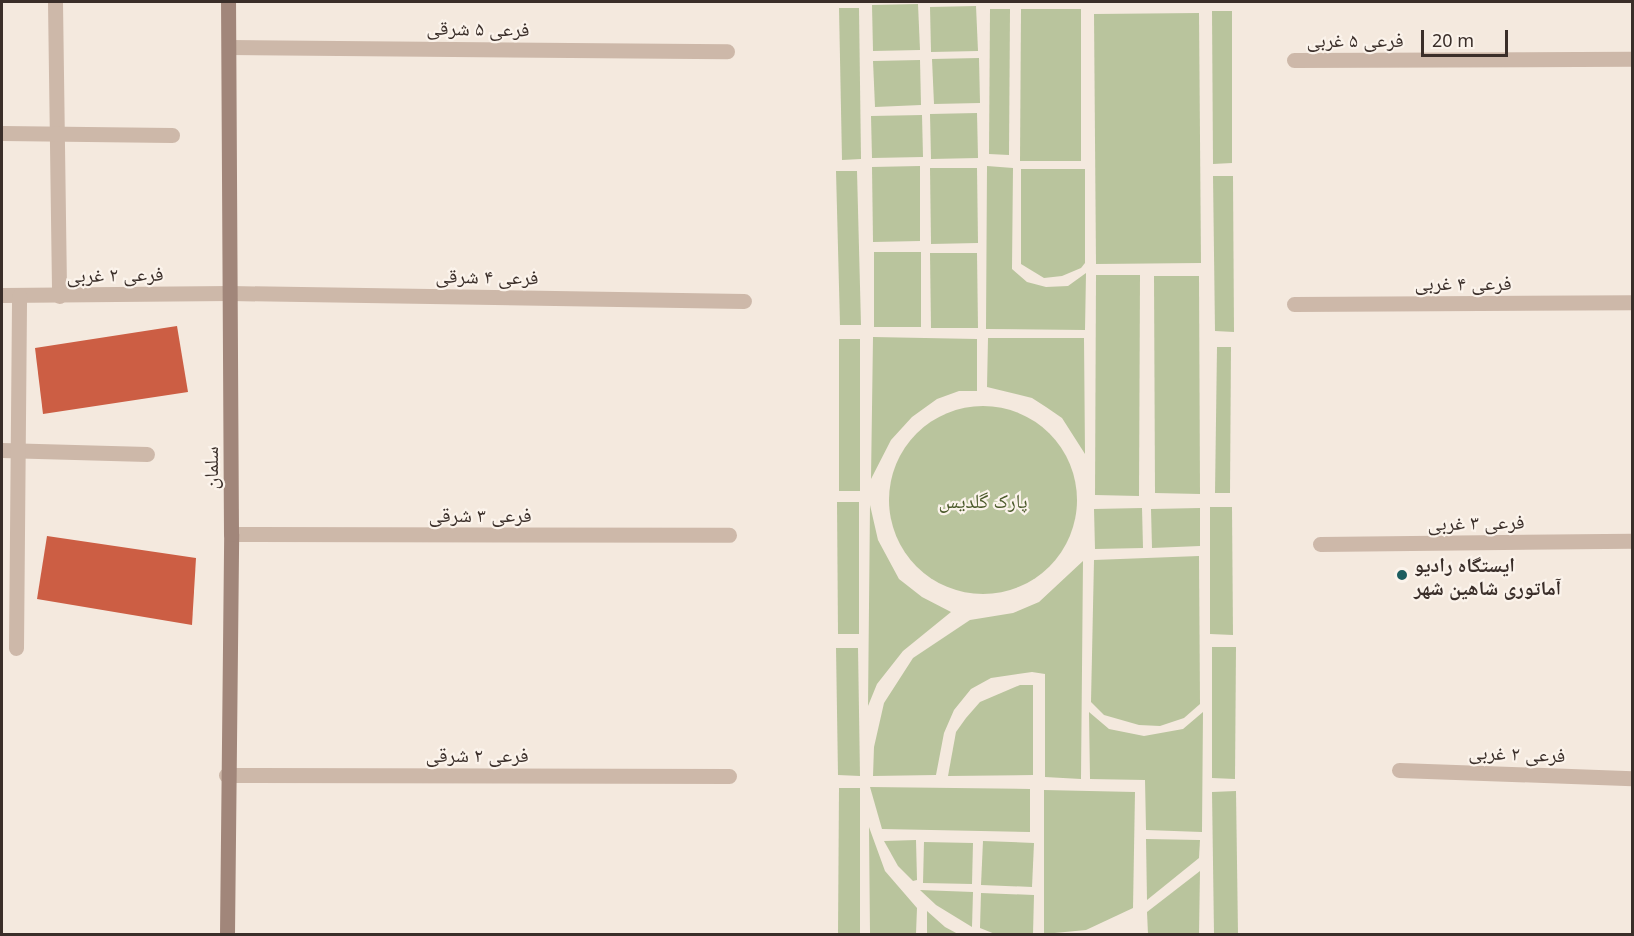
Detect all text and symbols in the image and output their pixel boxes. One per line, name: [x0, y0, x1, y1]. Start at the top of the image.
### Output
street label: فرعی ۵ شرقی: [426, 15, 530, 41]
scale bar: [1424, 18, 1511, 56]
street label: فرعی ۵ غربی: [1306, 27, 1404, 51]
text: 20 m: [1432, 28, 1474, 52]
street label: فرعی ۲ غربی: [66, 261, 164, 287]
street label: فرعی ۴ شرقی: [435, 263, 539, 289]
street label: فرعی ۴ غربی: [1414, 270, 1512, 294]
street label: سلمان: [198, 446, 222, 490]
park label: پارک گلدیس: [938, 488, 1028, 512]
street label: فرعی ۳ شرقی: [428, 502, 532, 526]
street label: فرعی ۳ غربی: [1427, 509, 1525, 535]
place label: ایستگاه رادیو آماتوری شاهین شهر: [1414, 552, 1561, 599]
marker: ایستگاه رادیو آماتوری شاهین شهر: [1395, 568, 1409, 582]
street label: فرعی ۲ غربی: [1468, 739, 1566, 767]
street label: فرعی ۲ شرقی: [425, 742, 529, 766]

